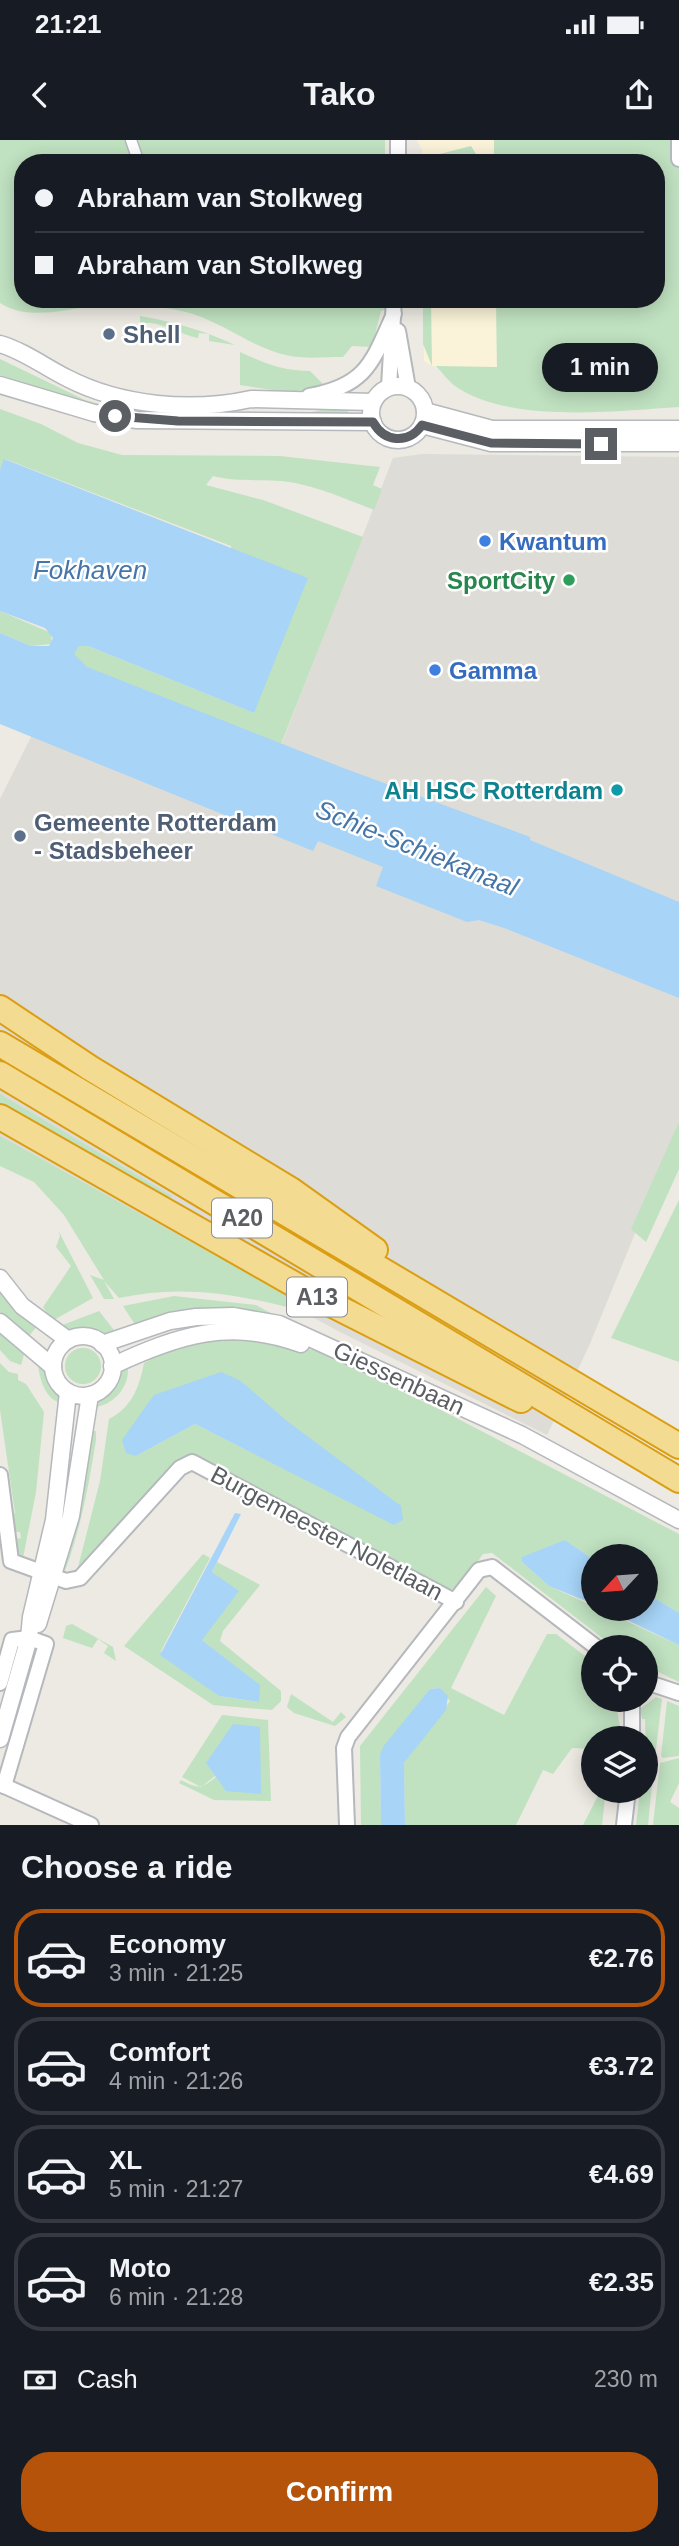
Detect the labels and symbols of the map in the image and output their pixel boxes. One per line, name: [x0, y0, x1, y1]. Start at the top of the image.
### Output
place label: Shell: [123, 321, 180, 348]
marker: Shell: [101, 326, 117, 342]
callout: 1 min: [543, 342, 659, 392]
route start: [99, 400, 131, 432]
route end: [585, 428, 617, 460]
place label: Kwantum: [499, 528, 607, 555]
marker: Kwantum: [477, 533, 493, 549]
water label: Fokhaven: [33, 555, 147, 585]
place label: SportCity: [447, 567, 556, 594]
marker: SportCity: [561, 572, 577, 588]
place label: Gamma: [449, 657, 538, 684]
marker: Gamma: [427, 662, 443, 678]
place label: AH HSC Rotterdam: [384, 777, 603, 804]
marker: AH HSC Rotterdam: [609, 782, 625, 798]
water label: Schie-Schiekanaal: [312, 794, 524, 903]
place label: Gemeente Rotterdam - Stadsbeheer: [34, 809, 277, 864]
marker: Gemeente Rotterdam - Stadsbeheer: [12, 828, 28, 844]
road number: A20: [212, 1198, 272, 1238]
road number: A13: [287, 1278, 347, 1316]
street label: Giessenbaan: [329, 1336, 469, 1420]
street label: Burgemeester Noletlaan: [206, 1460, 448, 1606]
north arrow: [581, 1544, 658, 1620]

